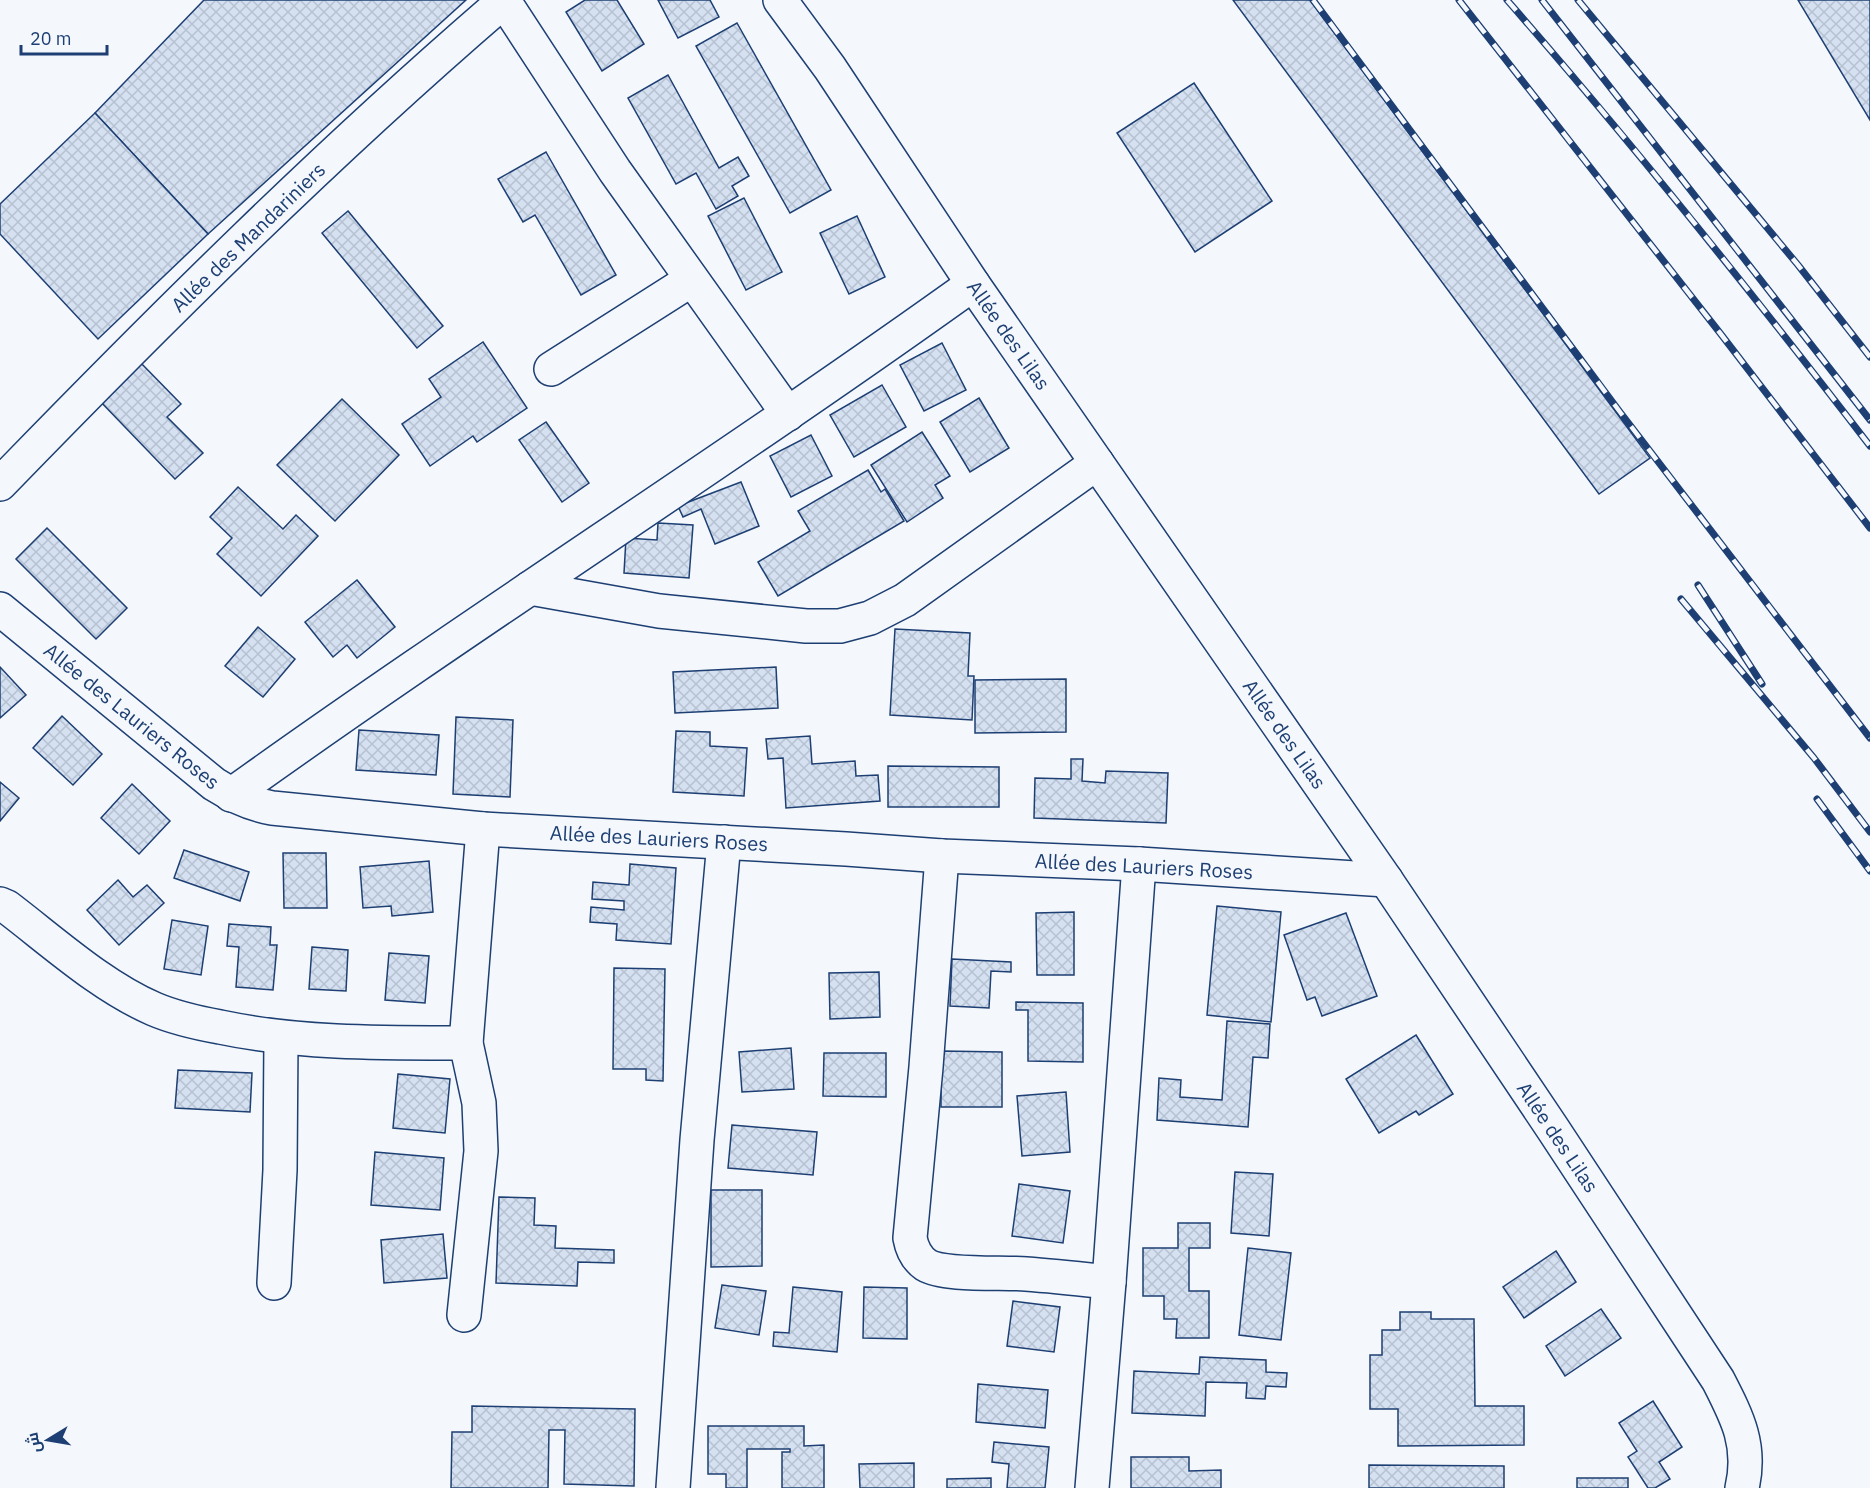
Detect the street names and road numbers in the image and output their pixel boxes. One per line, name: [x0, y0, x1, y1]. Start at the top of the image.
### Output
street label: Allée des Mandariniers: [165, 156, 331, 318]
street label: Allée des Lilas: [961, 275, 1057, 395]
street label: Allée des Lauriers Roses: [39, 637, 225, 795]
street label: Allée des Lilas: [1237, 674, 1333, 794]
street label: Allée des Lauriers Roses: [549, 819, 769, 857]
street label: Allée des Lauriers Roses: [1034, 847, 1254, 885]
street label: Allée des Lilas: [1511, 1076, 1605, 1198]

